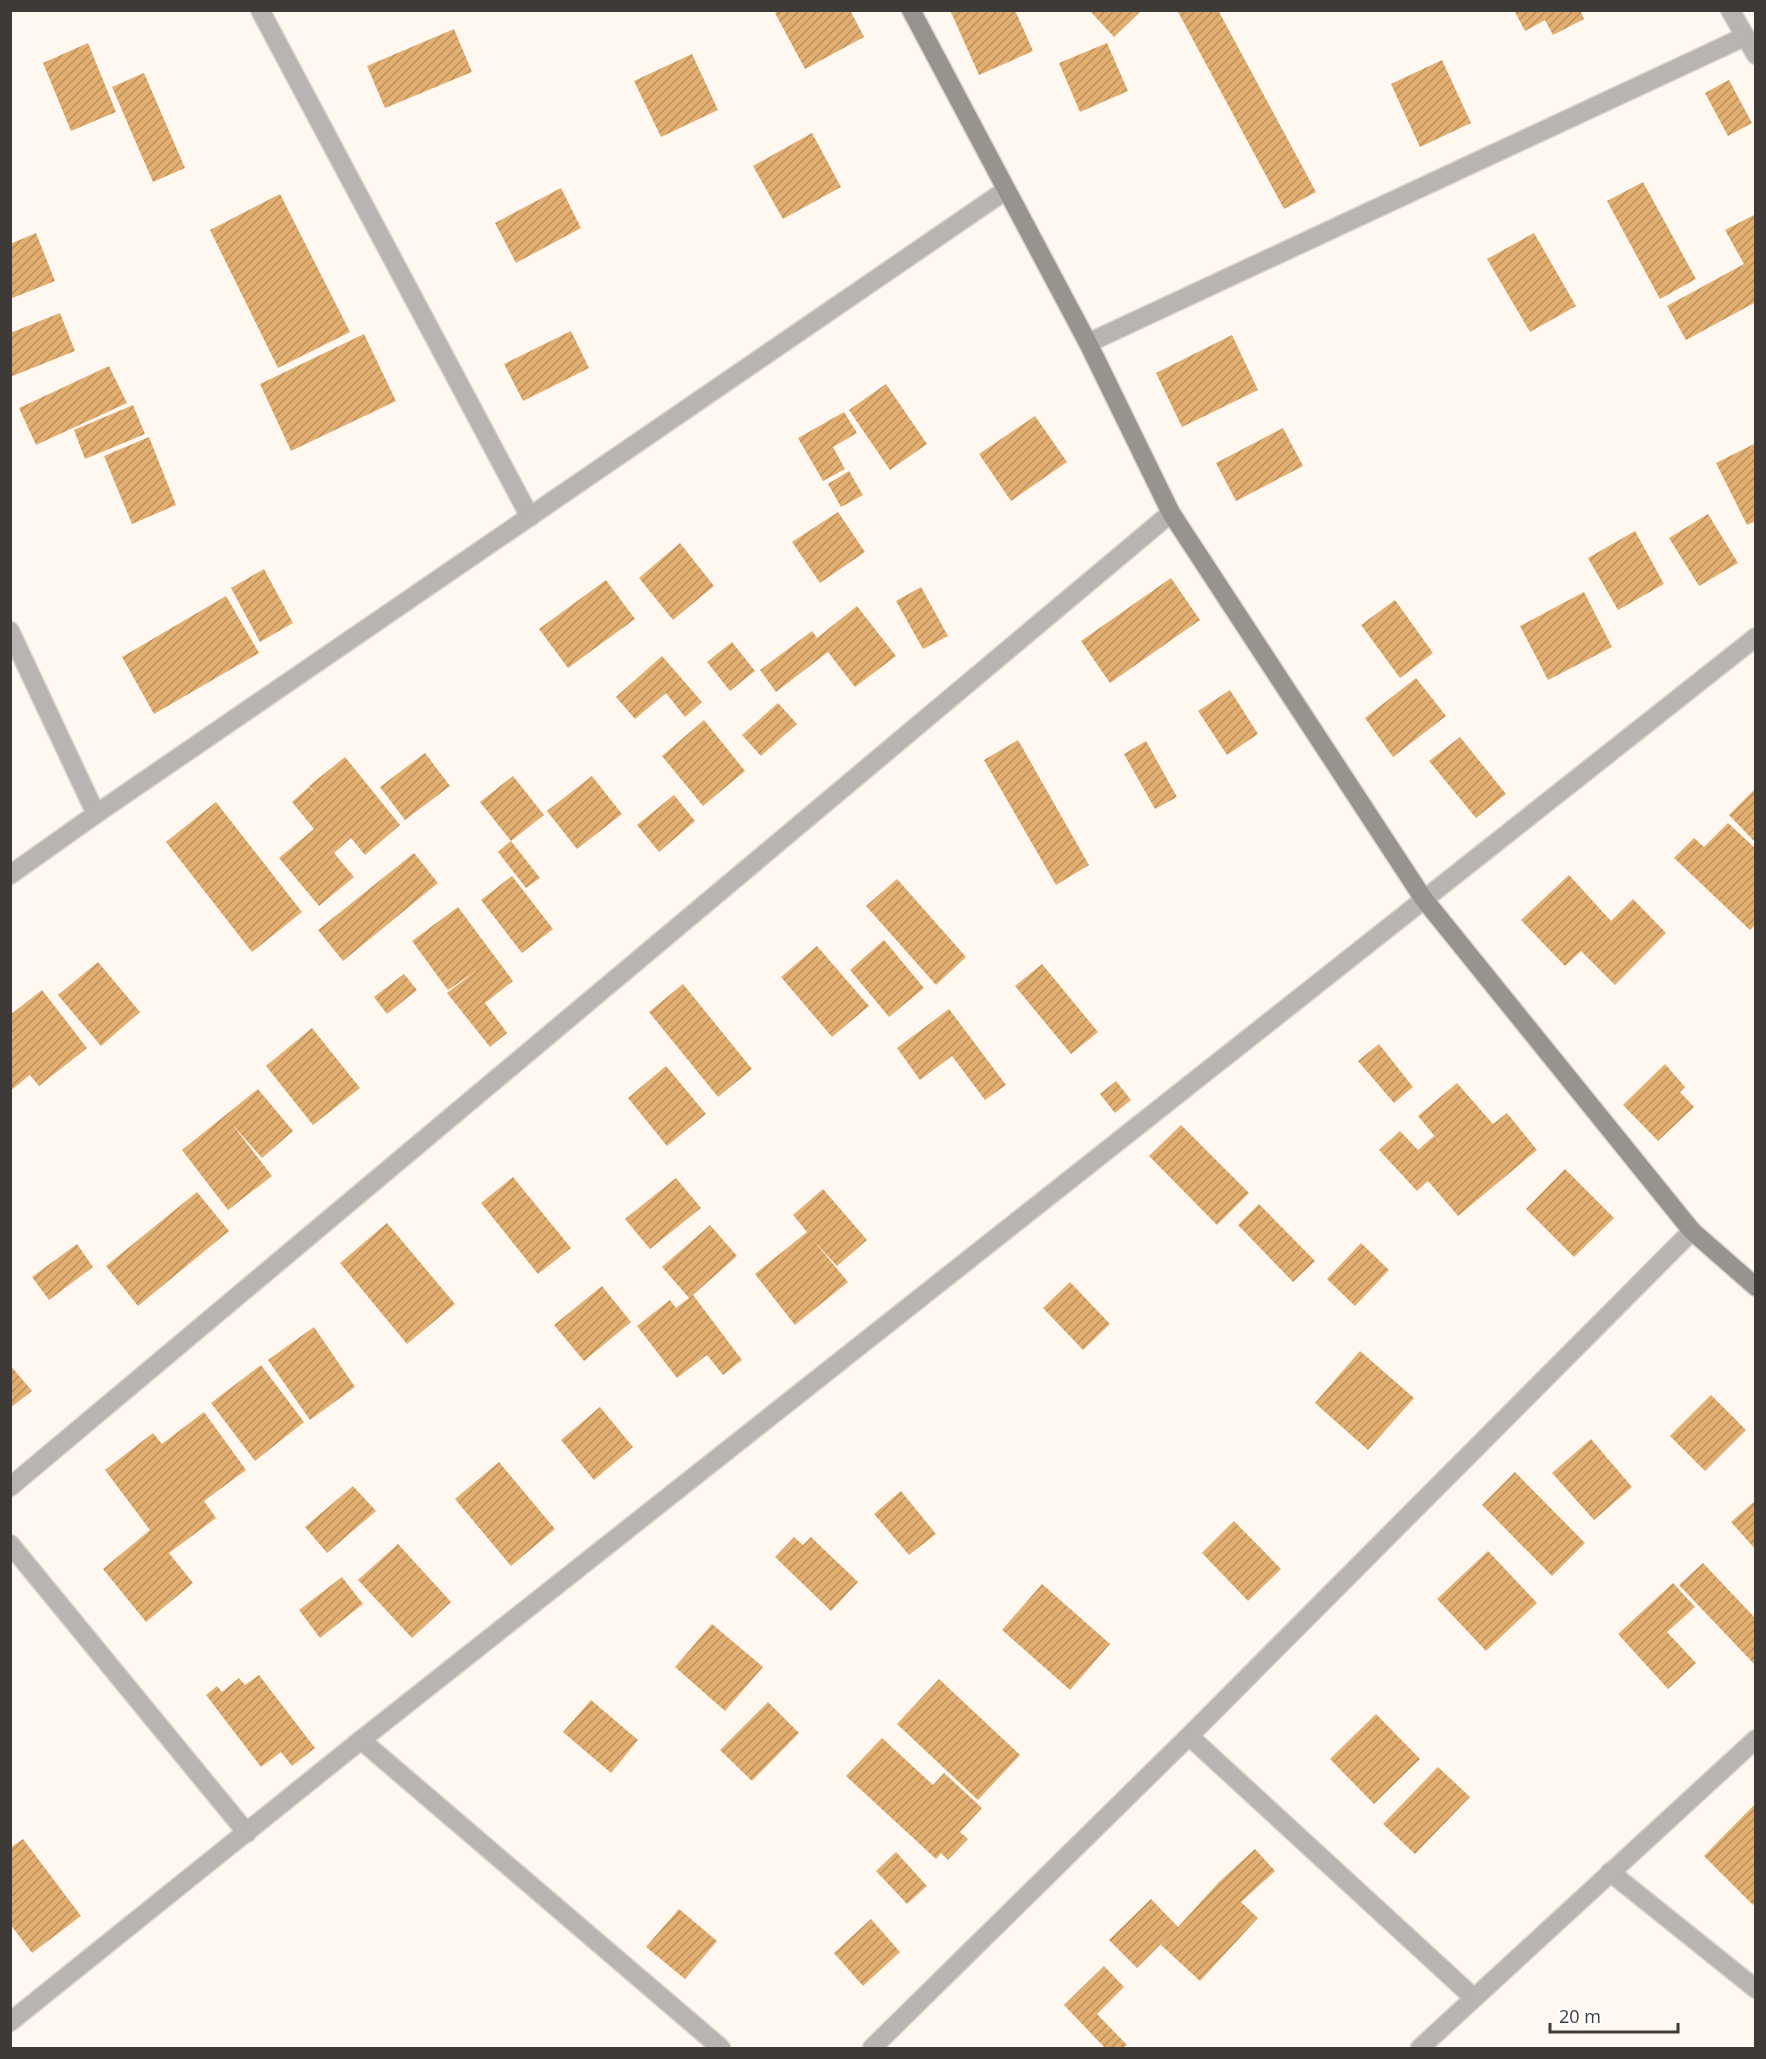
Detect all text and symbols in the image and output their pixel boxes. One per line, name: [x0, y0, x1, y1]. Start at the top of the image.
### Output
scale bar: [1550, 1996, 1678, 2034]
text: 20 m: [1559, 2004, 1601, 2028]

